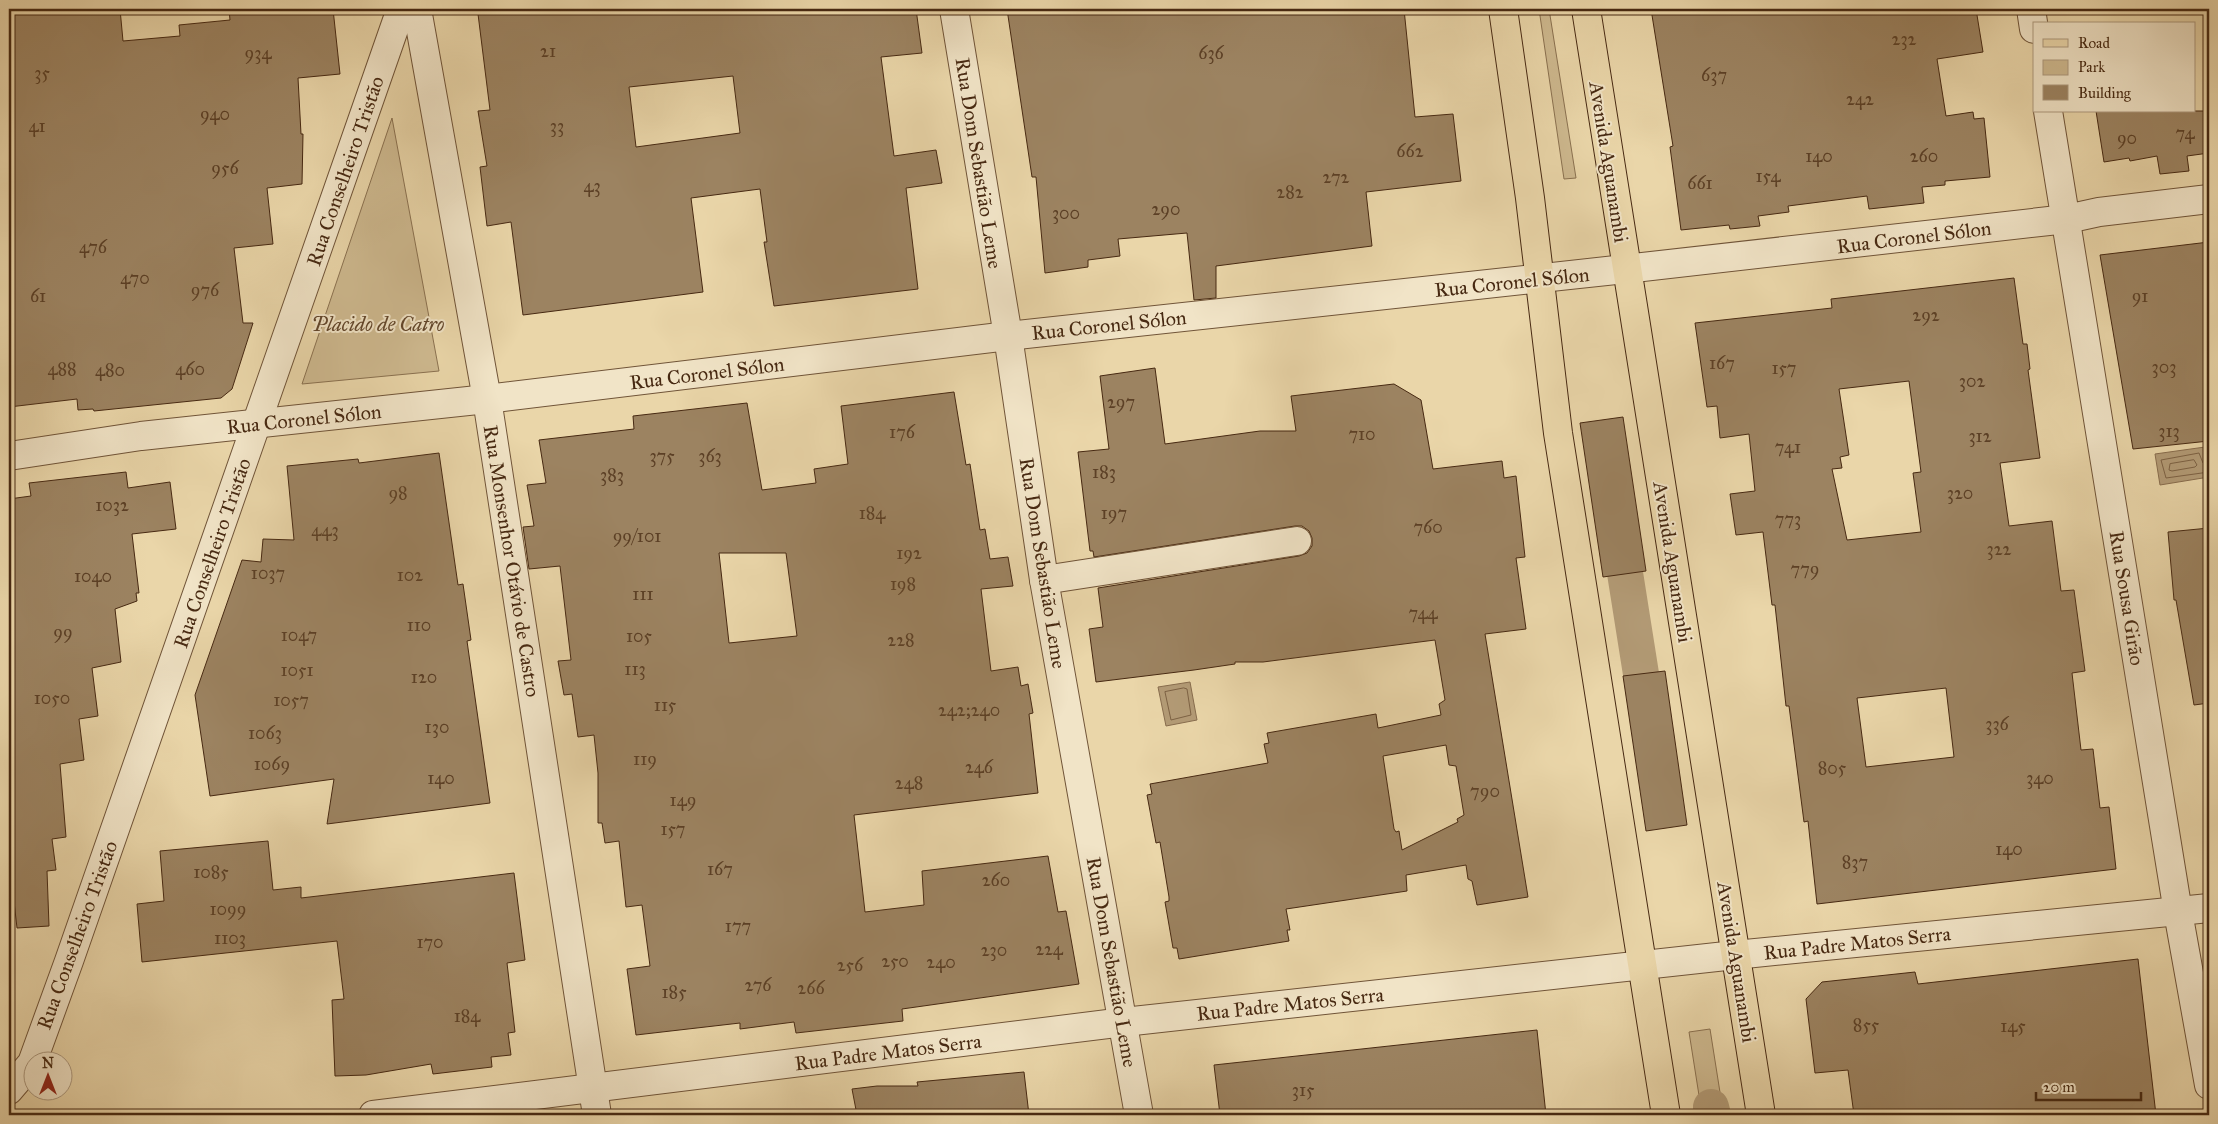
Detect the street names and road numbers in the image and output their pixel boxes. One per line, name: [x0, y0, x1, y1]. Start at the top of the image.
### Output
street label: Rua Dom Sebastião Leme: [950, 56, 1008, 270]
street label: Rua Conselheiro Tristão: [301, 73, 389, 269]
street label: Avenida Aguanambi: [1583, 79, 1634, 245]
street label: Rua Coronel Sólon: [1835, 216, 1993, 258]
street label: Rua Coronel Sólon: [1433, 262, 1591, 302]
street label: Rua Coronel Sólon: [1030, 305, 1188, 345]
street label: Rua Coronel Sólon: [628, 352, 786, 394]
street label: Rua Coronel Sólon: [225, 399, 383, 439]
street label: Rua Monsenhor Otávio de Castro: [479, 423, 545, 699]
street label: Rua Conselheiro Tristão: [168, 455, 256, 651]
street label: Rua Dom Sebastião Leme: [1014, 456, 1072, 670]
street label: Avenida Aguanambi: [1647, 479, 1698, 645]
street label: Rua Sousa Girão: [2105, 529, 2149, 667]
street label: Rua Conselheiro Tristão: [32, 837, 122, 1033]
street label: Rua Dom Sebastião Leme: [1082, 855, 1142, 1069]
street label: Avenida Aguanambi: [1711, 879, 1762, 1045]
street label: Rua Padre Matos Serra: [1762, 921, 1952, 965]
street label: Rua Padre Matos Serra: [1195, 982, 1385, 1026]
street label: Rua Padre Matos Serra: [793, 1029, 983, 1075]

